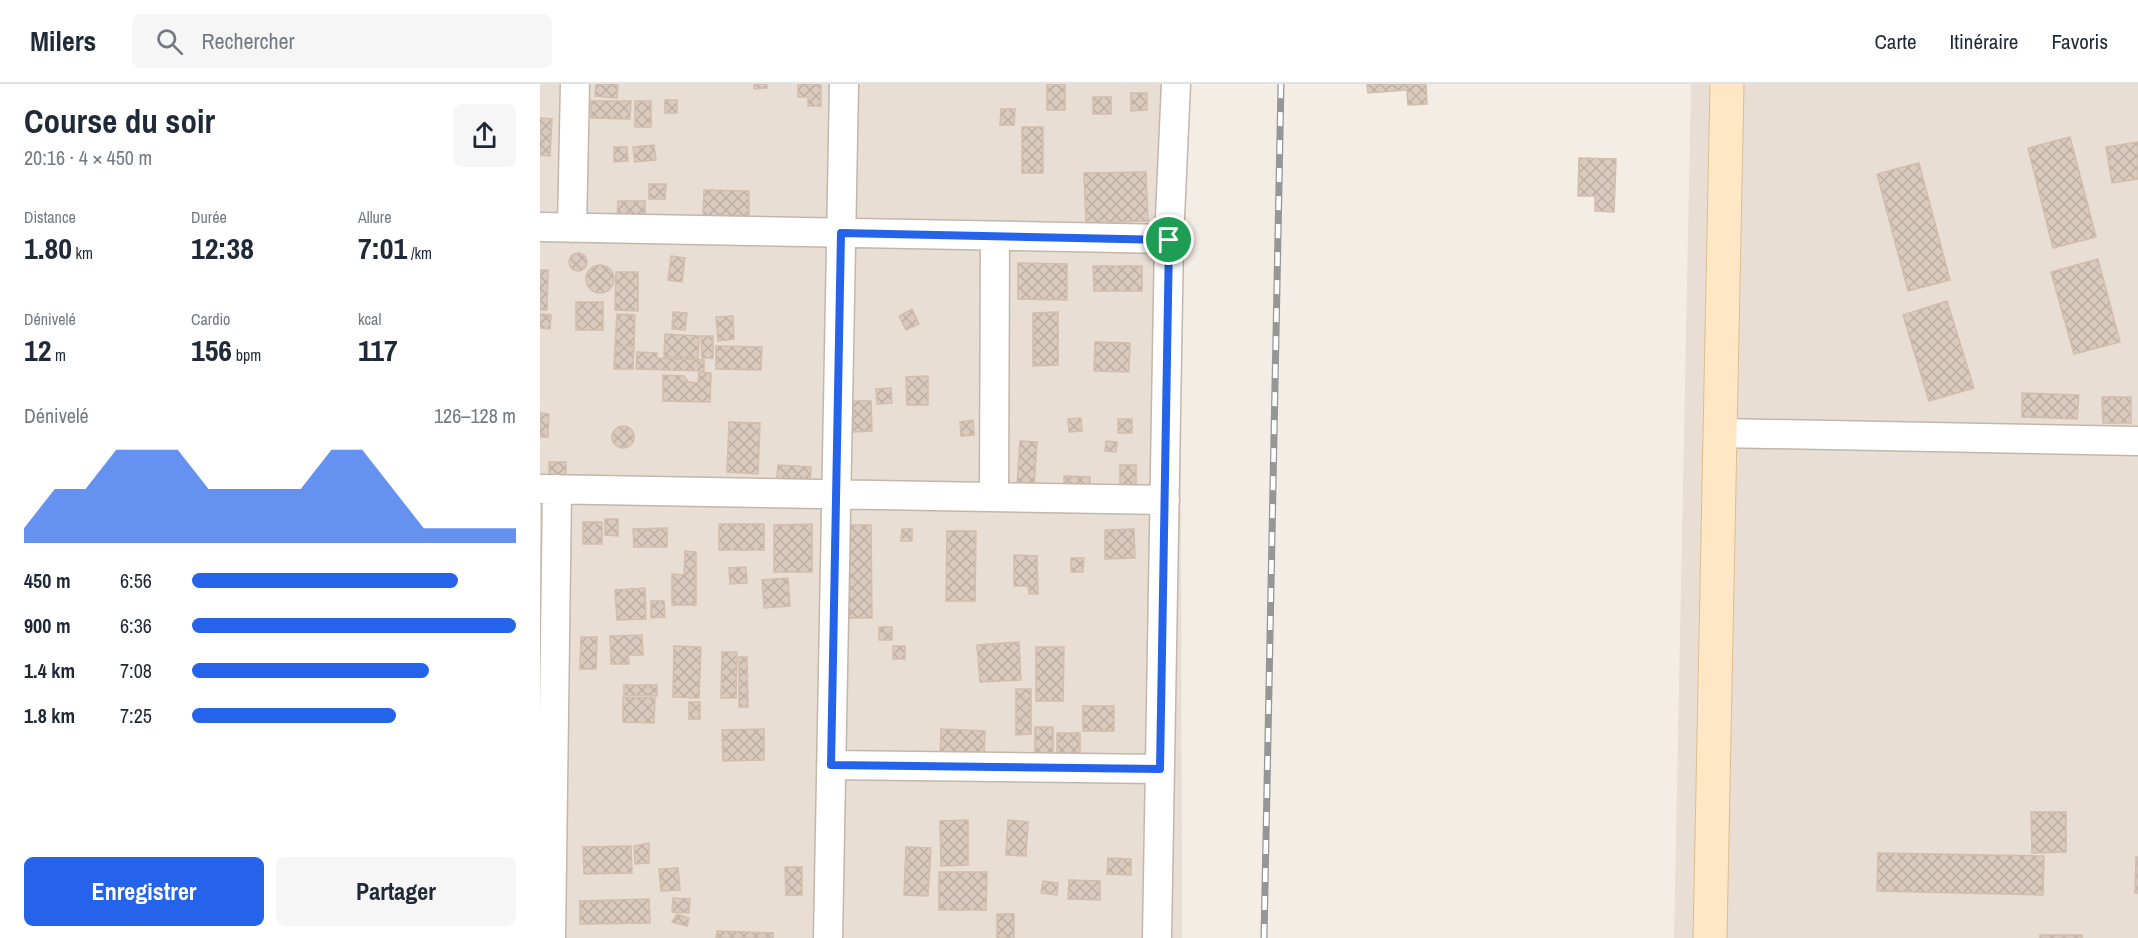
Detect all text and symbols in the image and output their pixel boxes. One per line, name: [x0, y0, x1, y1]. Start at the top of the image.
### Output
search box: [132, 14, 552, 68]
text: Milers: [30, 22, 96, 60]
icon: search: [153, 25, 186, 58]
text: Rechercher: [201, 26, 295, 56]
text: Carte: [1874, 27, 1917, 56]
text: Itinéraire: [1950, 27, 2018, 56]
text: Favoris: [2051, 27, 2108, 56]
text: Course du soir: [24, 99, 215, 143]
button: share: [453, 104, 516, 167]
text: 20:16 · 4 × 450 m: [24, 144, 152, 171]
text: Distance: [24, 206, 76, 228]
text: Durée: [191, 206, 227, 228]
text: Allure: [358, 206, 392, 228]
pin: [1143, 214, 1194, 265]
icon: arrive: [1152, 223, 1185, 256]
text: 1.80: [24, 228, 72, 268]
text: 12:38: [191, 228, 254, 268]
text: 7:01: [358, 228, 407, 268]
text: km: [72, 242, 93, 264]
text: /km: [407, 242, 432, 264]
text: Dénivelé: [24, 308, 76, 330]
text: Cardio: [191, 308, 230, 330]
text: kcal: [358, 308, 381, 330]
text: 12: [24, 330, 51, 370]
text: 156: [191, 330, 232, 370]
text: 117: [358, 330, 398, 370]
text: m: [51, 344, 66, 366]
text: bpm: [232, 344, 261, 366]
text: Dénivelé: [24, 402, 89, 429]
text: 126–128 m: [434, 402, 516, 429]
text: 450 m: [24, 567, 71, 594]
text: 6:56: [120, 567, 152, 594]
text: 900 m: [24, 612, 71, 639]
text: 6:36: [120, 612, 152, 639]
text: 1.4 km: [24, 657, 75, 684]
text: 7:08: [120, 657, 152, 684]
text: 1.8 km: [24, 702, 75, 729]
text: 7:25: [120, 702, 152, 729]
button: Enregistrer: [24, 857, 264, 926]
button: Partager: [276, 857, 516, 926]

